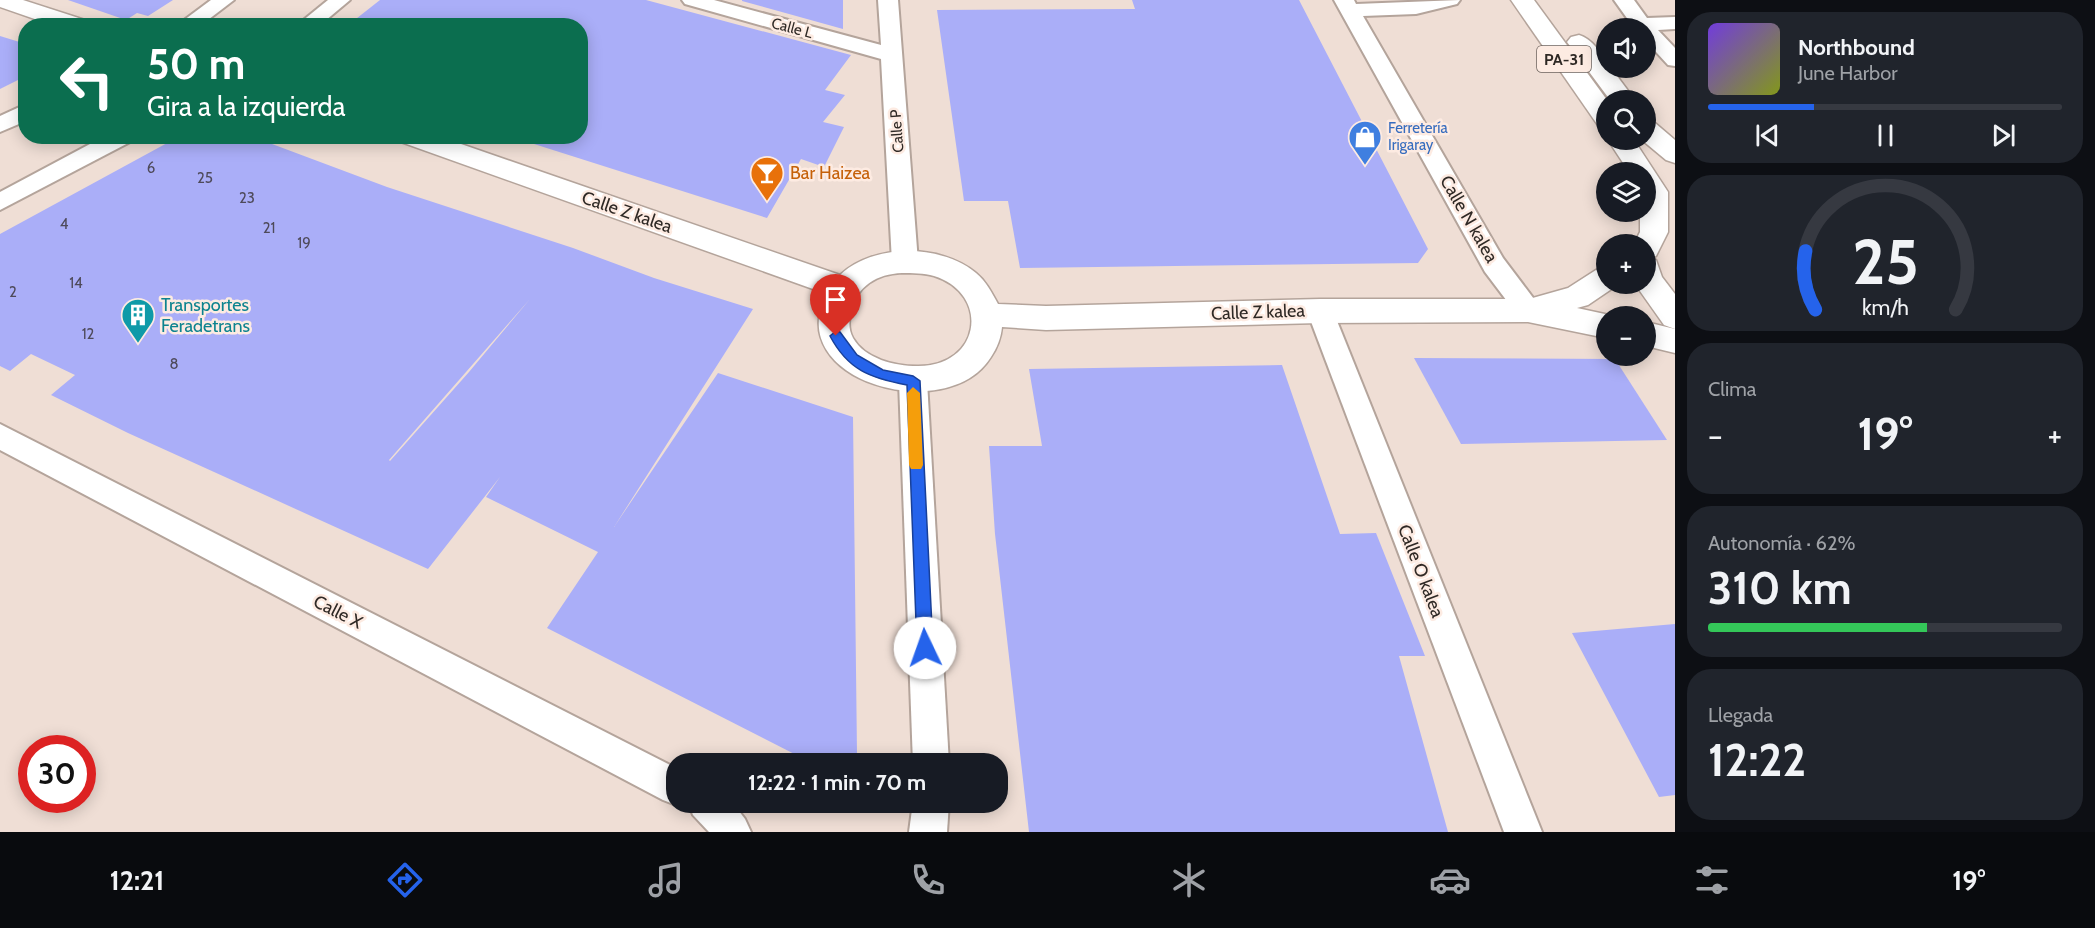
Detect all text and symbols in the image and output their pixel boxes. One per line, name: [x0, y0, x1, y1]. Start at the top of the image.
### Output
street label: Calle L: [769, 14, 815, 42]
map controls: [1596, 18, 1656, 366]
button: sound: [1596, 18, 1656, 78]
text: Northbound: [1798, 34, 1915, 61]
text: 50 m: [147, 38, 245, 90]
icon: left: [48, 42, 126, 120]
road number: PA-31: [1537, 46, 1591, 72]
text: June Harbor: [1798, 61, 1898, 85]
text: Gira a la izquierda: [147, 90, 346, 123]
button: search: [1596, 90, 1656, 150]
street label: Calle P: [886, 108, 907, 153]
shop icon: Ferretería Irigaray: [1347, 119, 1383, 166]
place label: Ferretería Irigaray: [1388, 119, 1448, 154]
icon: previous: [1751, 119, 1784, 152]
icon: pause: [1869, 119, 1902, 152]
icon: next: [1987, 119, 2020, 152]
bar icon: Bar Haizea: [749, 155, 785, 202]
house number: 6: [147, 159, 155, 177]
place label: Bar Haizea: [790, 162, 871, 184]
button: layers: [1596, 162, 1656, 222]
house number: 25: [197, 169, 213, 187]
street label: Calle N kalea: [1435, 172, 1503, 267]
street label: Calle Z kalea: [579, 186, 675, 238]
house number: 23: [239, 189, 255, 207]
house number: 4: [60, 215, 69, 233]
house number: 21: [263, 219, 275, 237]
text: 25: [1852, 224, 1918, 300]
house number: 19: [297, 234, 311, 252]
button: +: [1596, 234, 1656, 294]
house number: 14: [69, 274, 83, 292]
pin: [810, 274, 861, 336]
house number: 2: [9, 283, 17, 301]
icon: arrive: [819, 283, 852, 316]
place label: Transportes Feradetrans: [161, 294, 250, 337]
text: km/h: [1862, 294, 1908, 320]
building icon: Transportes Feradetrans: [120, 297, 156, 344]
street label: Calle Z kalea: [1211, 299, 1306, 325]
button: −: [1596, 306, 1656, 366]
house number: 12: [82, 325, 95, 343]
house number: 8: [169, 355, 179, 373]
text: Clima: [1708, 377, 1756, 401]
text: 19°: [1858, 407, 1912, 461]
text: −: [1708, 415, 1723, 455]
text: +: [2047, 415, 2062, 455]
street label: Calle O kalea: [1393, 521, 1449, 621]
text: Autonomía · 62%: [1708, 531, 1855, 555]
text: 310 km: [1708, 561, 1852, 615]
street label: Calle X: [310, 590, 366, 634]
position arrow: [893, 616, 957, 680]
text: Llegada: [1708, 703, 1773, 727]
text: 12:22: [1708, 733, 1806, 787]
speed limit sign: 30: [18, 735, 96, 813]
text: 12:22 · 1 min · 70 m: [748, 769, 926, 796]
icon: directions: [384, 859, 426, 901]
icon: music: [645, 859, 687, 901]
icon: phone: [907, 859, 949, 901]
icon: climate: [1168, 859, 1210, 901]
icon: car: [1429, 859, 1471, 901]
icon: filters: [1691, 859, 1733, 901]
text: 12:21: [110, 864, 164, 897]
text: 19°: [1952, 864, 1985, 897]

